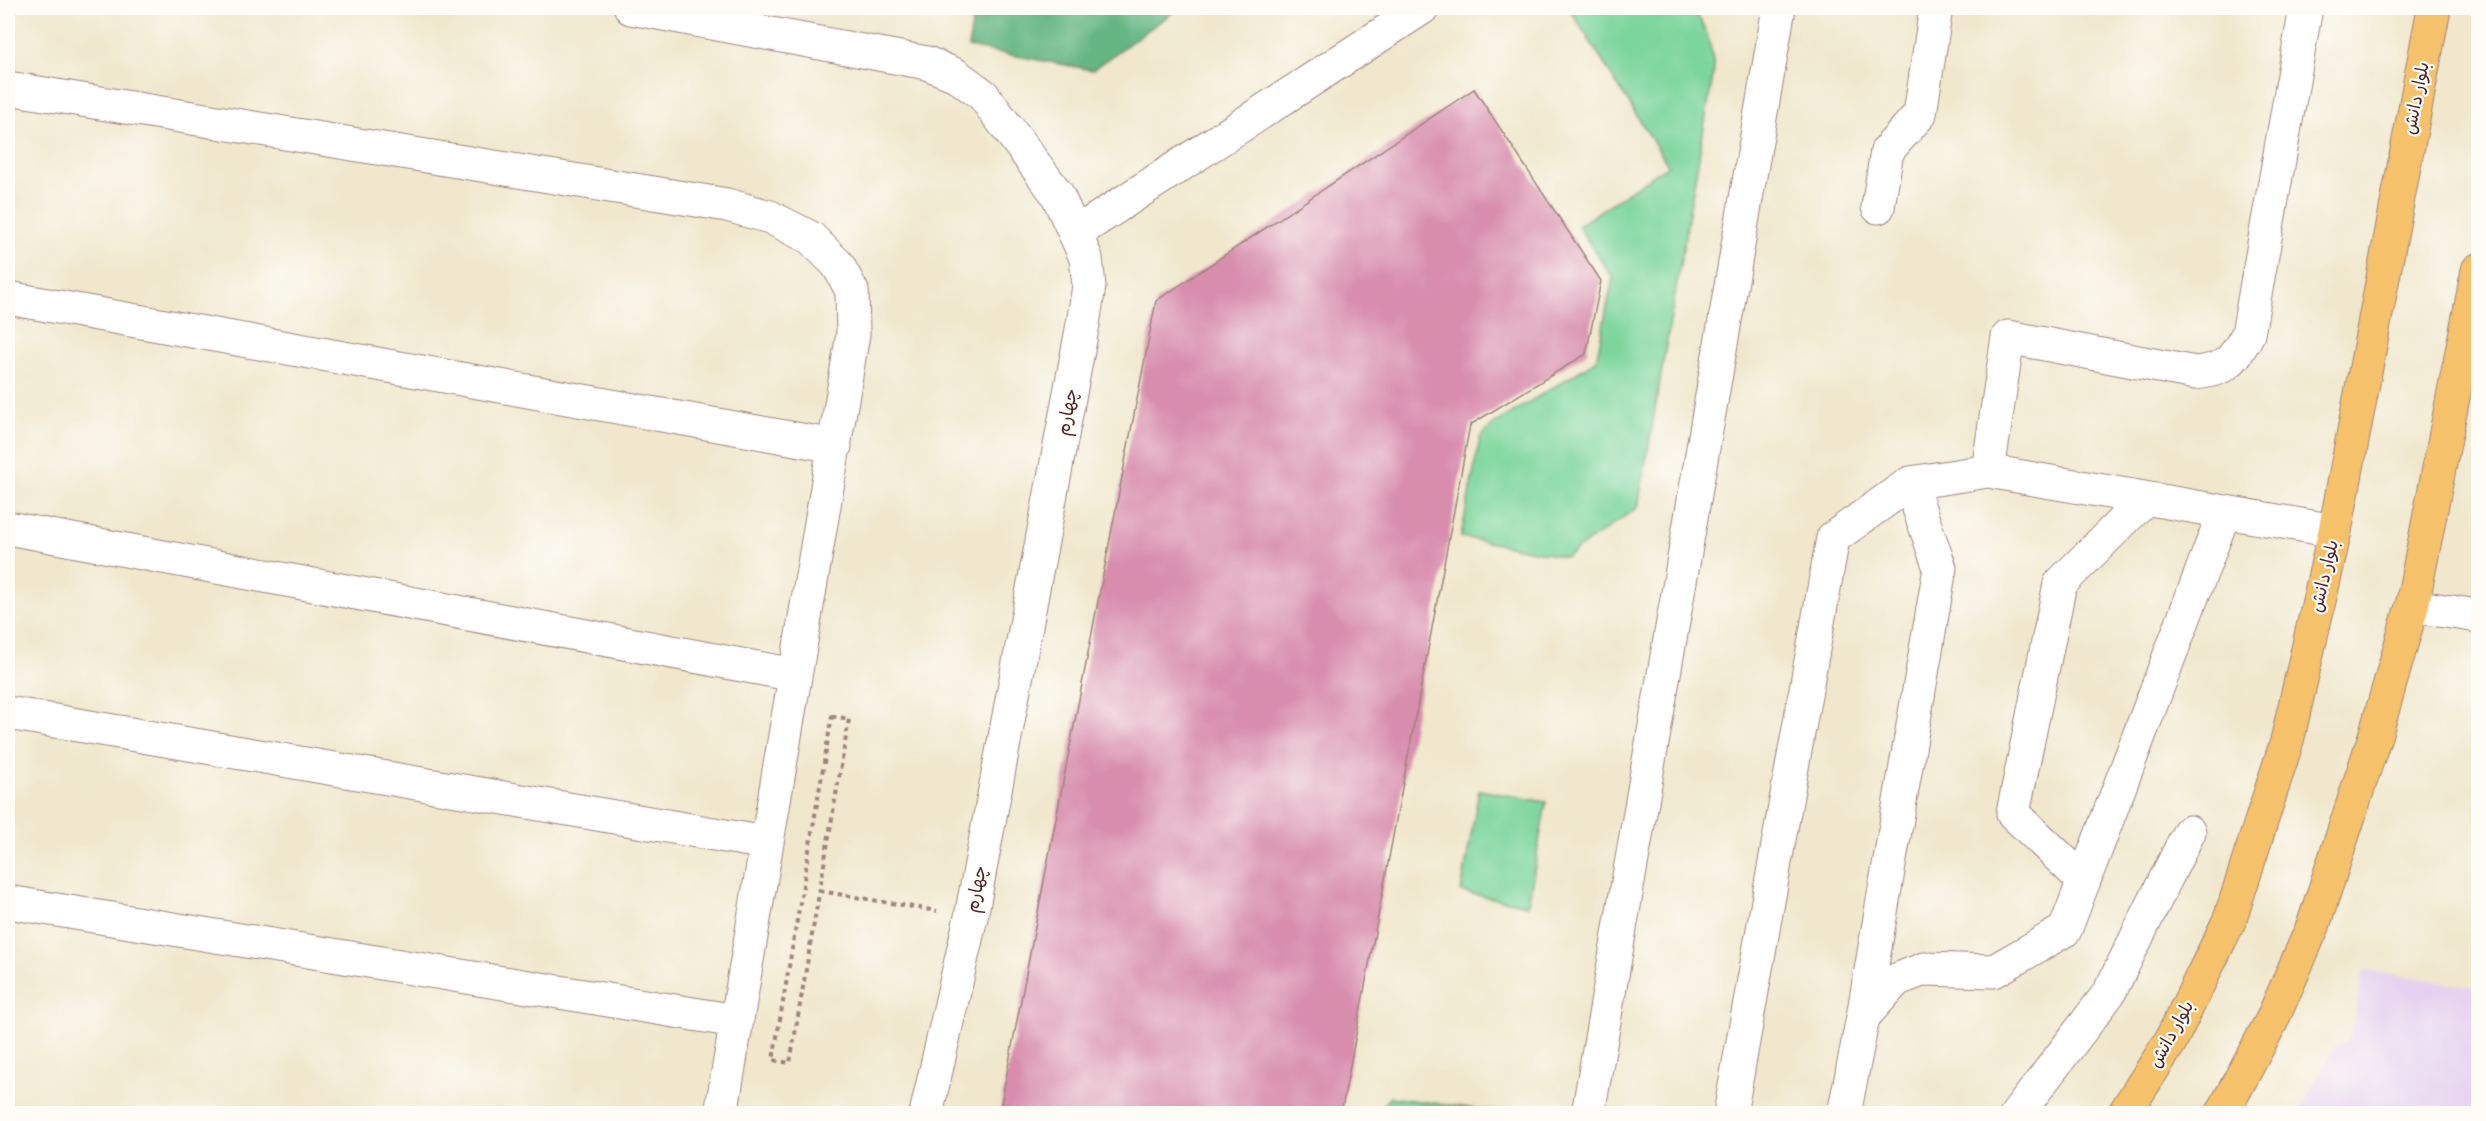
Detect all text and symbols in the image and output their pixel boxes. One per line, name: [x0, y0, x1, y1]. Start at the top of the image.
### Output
street label: بلوار دانش: [2396, 59, 2435, 136]
street label: چهارم: [1050, 386, 1085, 438]
street label: بلوار دانش: [2303, 537, 2344, 615]
street label: چهارم: [959, 863, 994, 915]
street label: بلوار دانش: [2142, 996, 2199, 1072]

